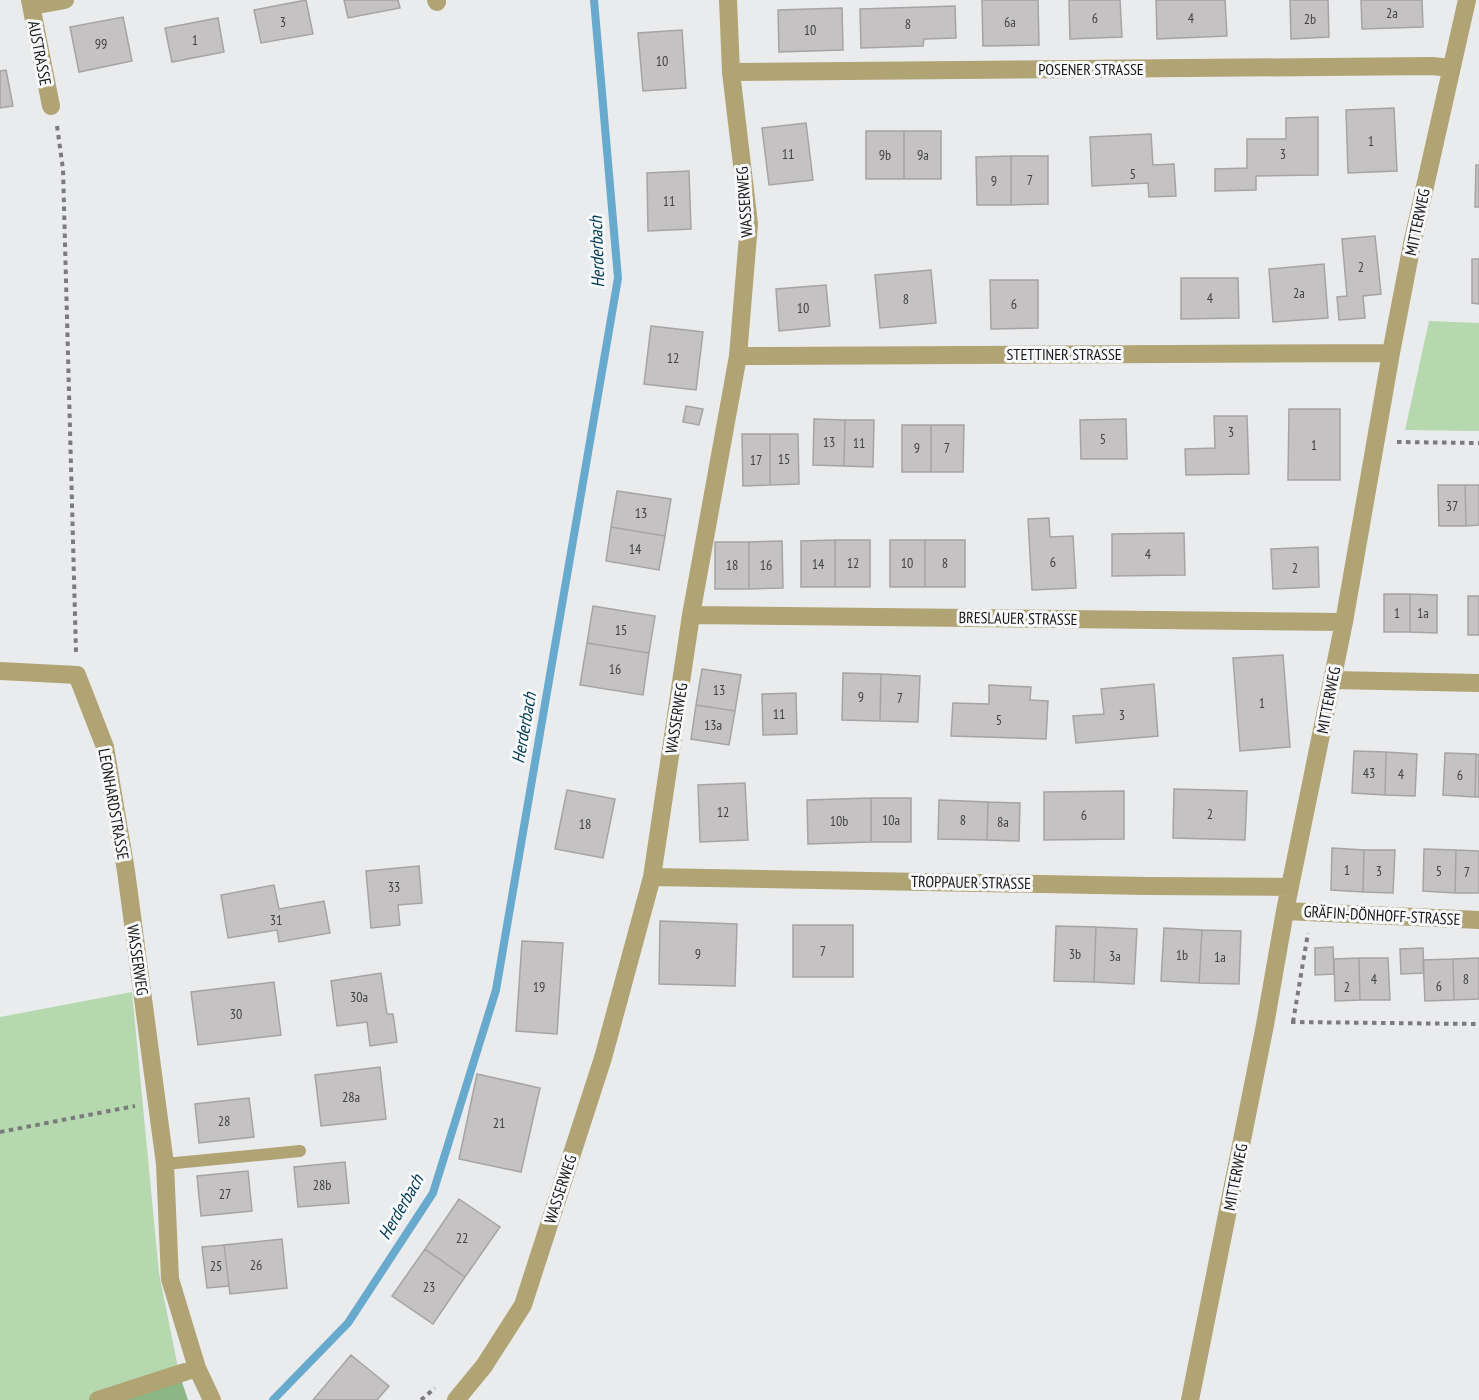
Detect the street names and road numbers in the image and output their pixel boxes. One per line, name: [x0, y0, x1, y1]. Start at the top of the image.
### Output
street label: AUSTRASSE: [24, 19, 56, 87]
street label: POSENER STRASSE: [1038, 59, 1144, 79]
street label: WASSERWEG: [732, 166, 756, 238]
street label: MITTERWEG: [1400, 187, 1434, 257]
street label: STETTINER STRASSE: [1006, 344, 1122, 364]
street label: BRESLAUER STRASSE: [958, 607, 1078, 629]
street label: MITTERWEG: [1312, 665, 1344, 735]
street label: WASSERWEG: [661, 681, 691, 755]
street label: LEONHARDSTRASSE: [94, 747, 134, 861]
street label: TROPPAUER STRASSE: [911, 871, 1031, 893]
street label: GRÄFIN-DÖNHOFF-STRASSE: [1303, 901, 1461, 929]
street label: WASSERWEG: [123, 923, 153, 997]
street label: MITTERWEG: [1219, 1142, 1251, 1212]
street label: WASSERWEG: [539, 1152, 581, 1226]

